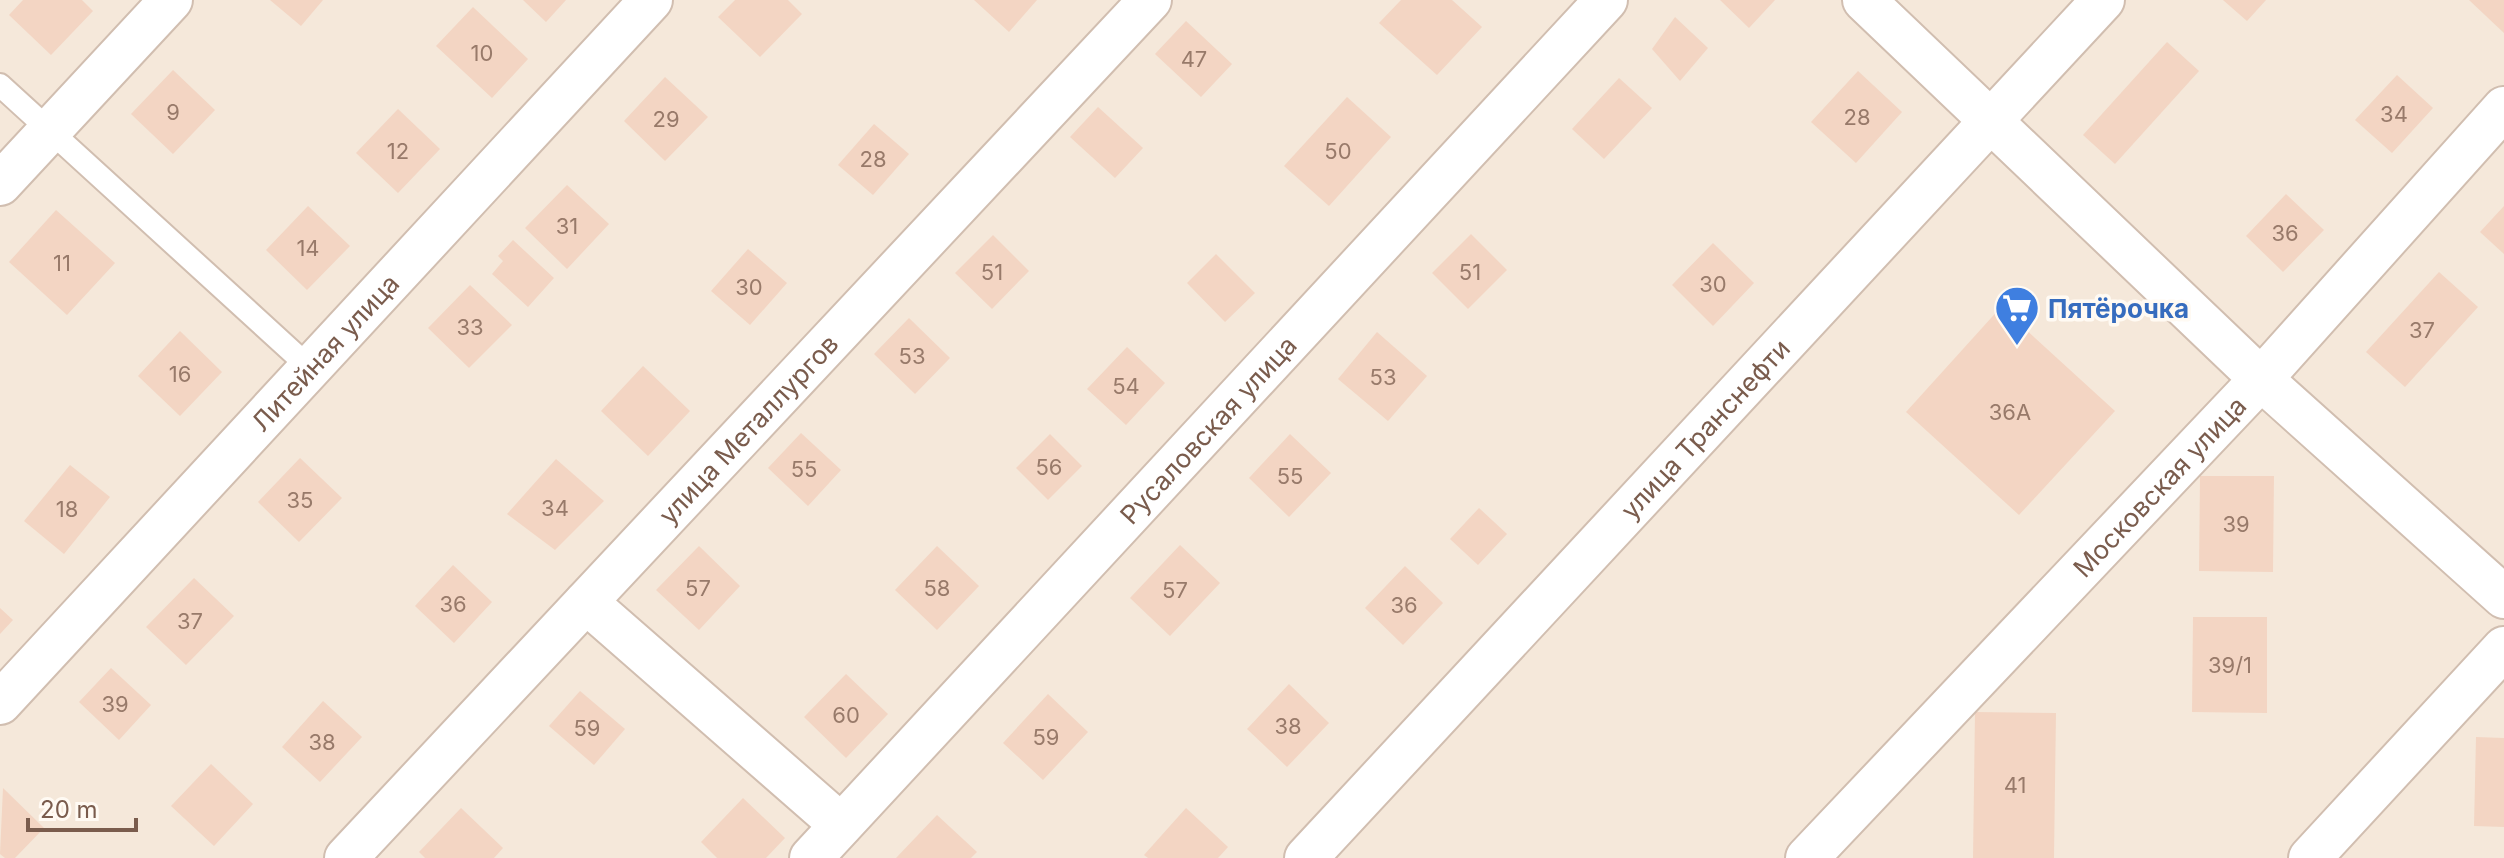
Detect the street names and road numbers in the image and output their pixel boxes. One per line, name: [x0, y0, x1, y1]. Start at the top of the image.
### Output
street label: Литейная улица: [245, 267, 405, 437]
street label: улица Металлургов: [652, 328, 844, 530]
street label: Русаловская улица: [1113, 329, 1303, 530]
street label: улица Транснефти: [1614, 332, 1796, 525]
street label: Московская улица: [2066, 390, 2252, 583]

